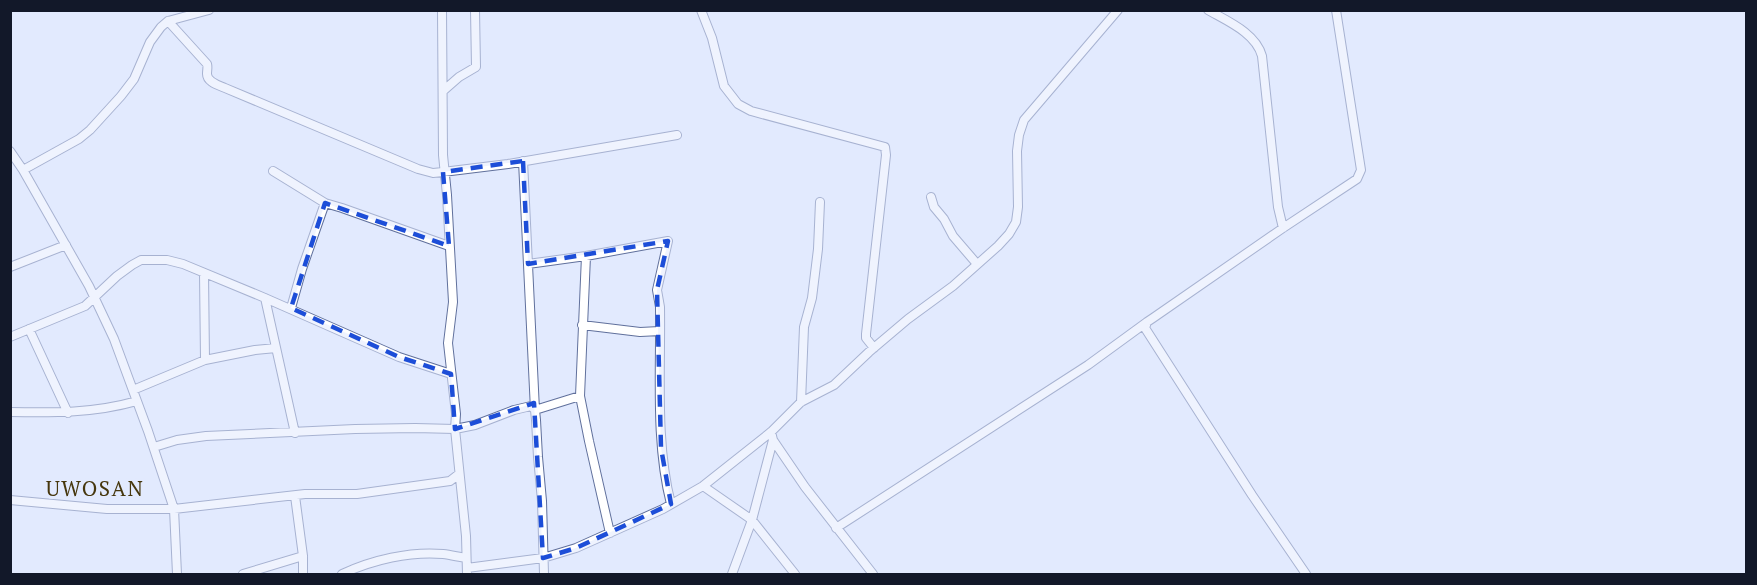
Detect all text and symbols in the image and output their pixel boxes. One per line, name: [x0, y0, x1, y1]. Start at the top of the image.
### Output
district label: UWOSAN: [46, 474, 144, 502]

